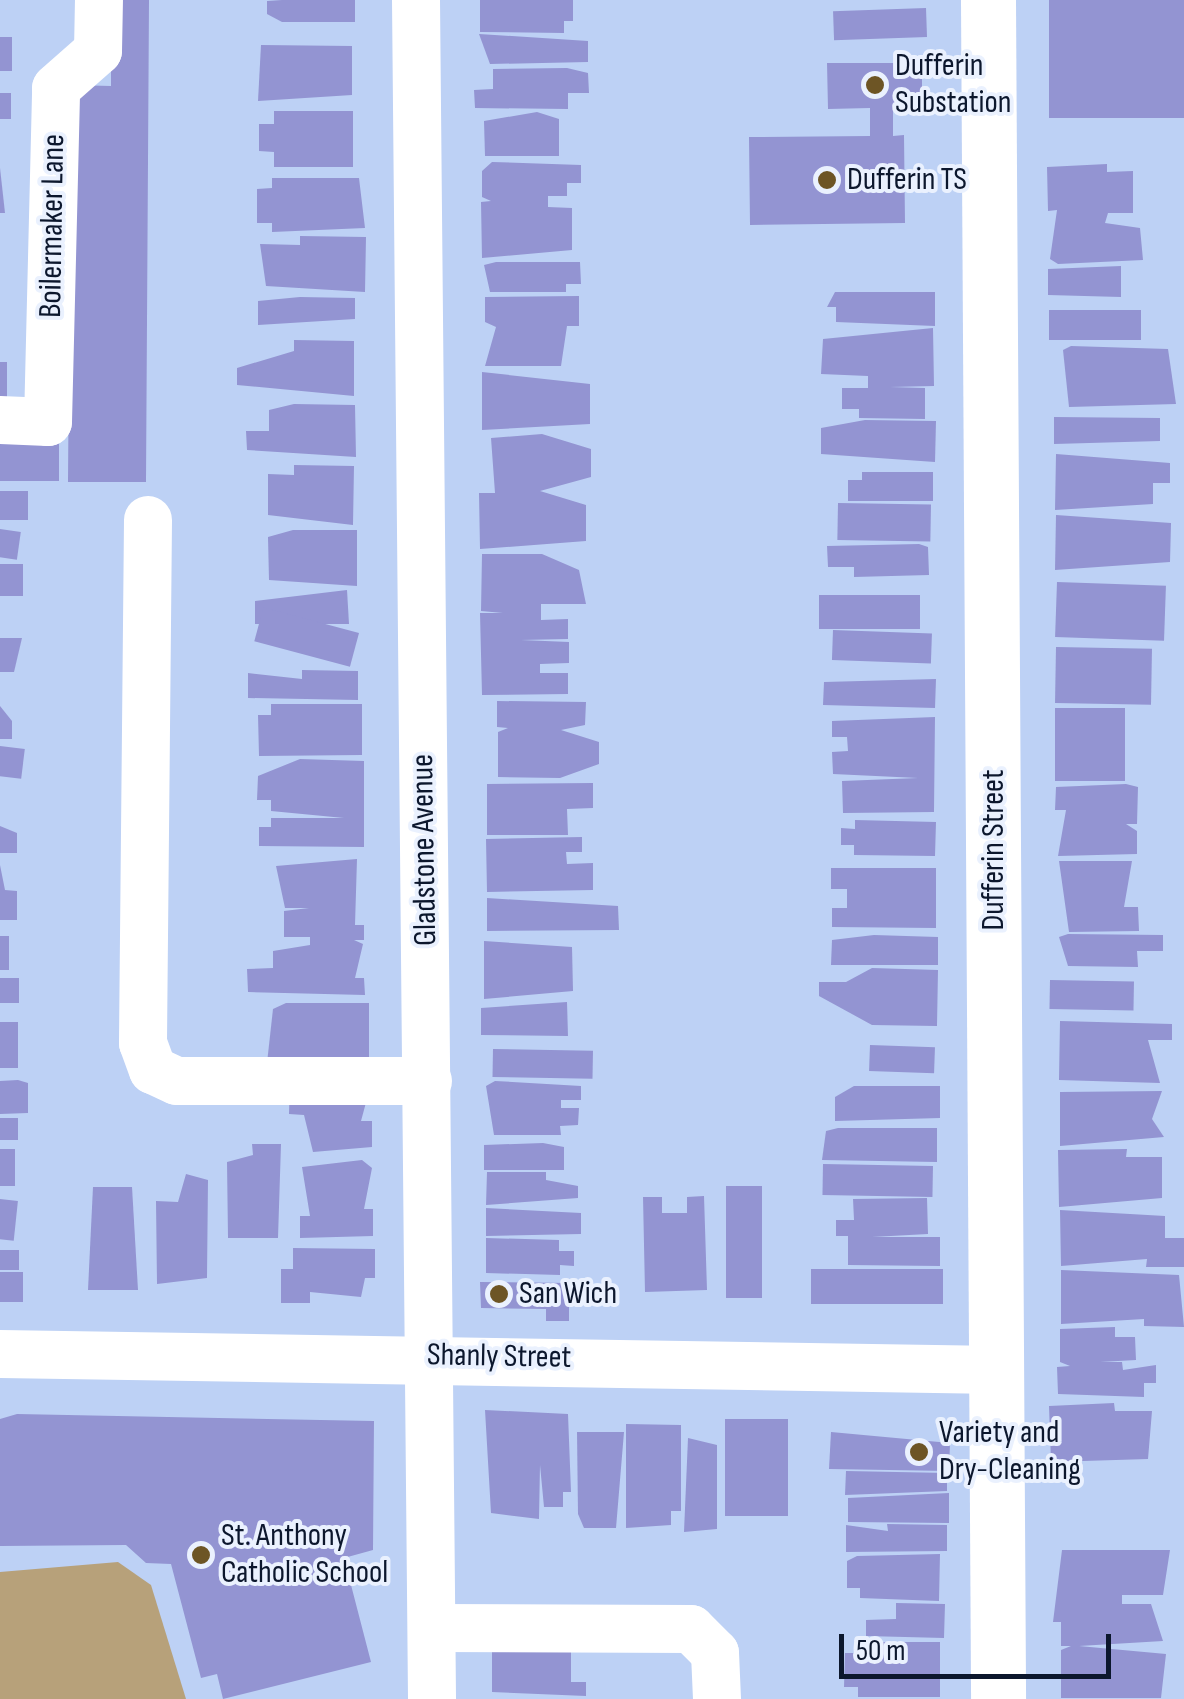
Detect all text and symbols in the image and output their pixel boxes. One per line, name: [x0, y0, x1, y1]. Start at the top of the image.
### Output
place label: Dufferin Substation: [895, 48, 1011, 123]
marker: Dufferin Substation: [864, 74, 886, 96]
street label: Boilermaker Lane: [32, 134, 74, 318]
place label: Dufferin TS: [847, 161, 967, 199]
marker: Dufferin TS: [816, 169, 838, 191]
street label: Gladstone Avenue: [404, 754, 446, 946]
street label: Dufferin Street: [975, 769, 1013, 931]
place label: San Wich: [519, 1275, 617, 1313]
marker: San Wich: [488, 1283, 510, 1305]
street label: Shanly Street: [427, 1337, 571, 1377]
place label: Variety and Dry-Cleaning: [939, 1415, 1081, 1490]
marker: Variety and Dry-Cleaning: [908, 1441, 930, 1463]
place label: St. Anthony Catholic School: [221, 1518, 388, 1593]
marker: St. Anthony Catholic School: [190, 1544, 212, 1566]
scale bar: [844, 1614, 1116, 1676]
text: 50 m: [856, 1633, 905, 1669]

